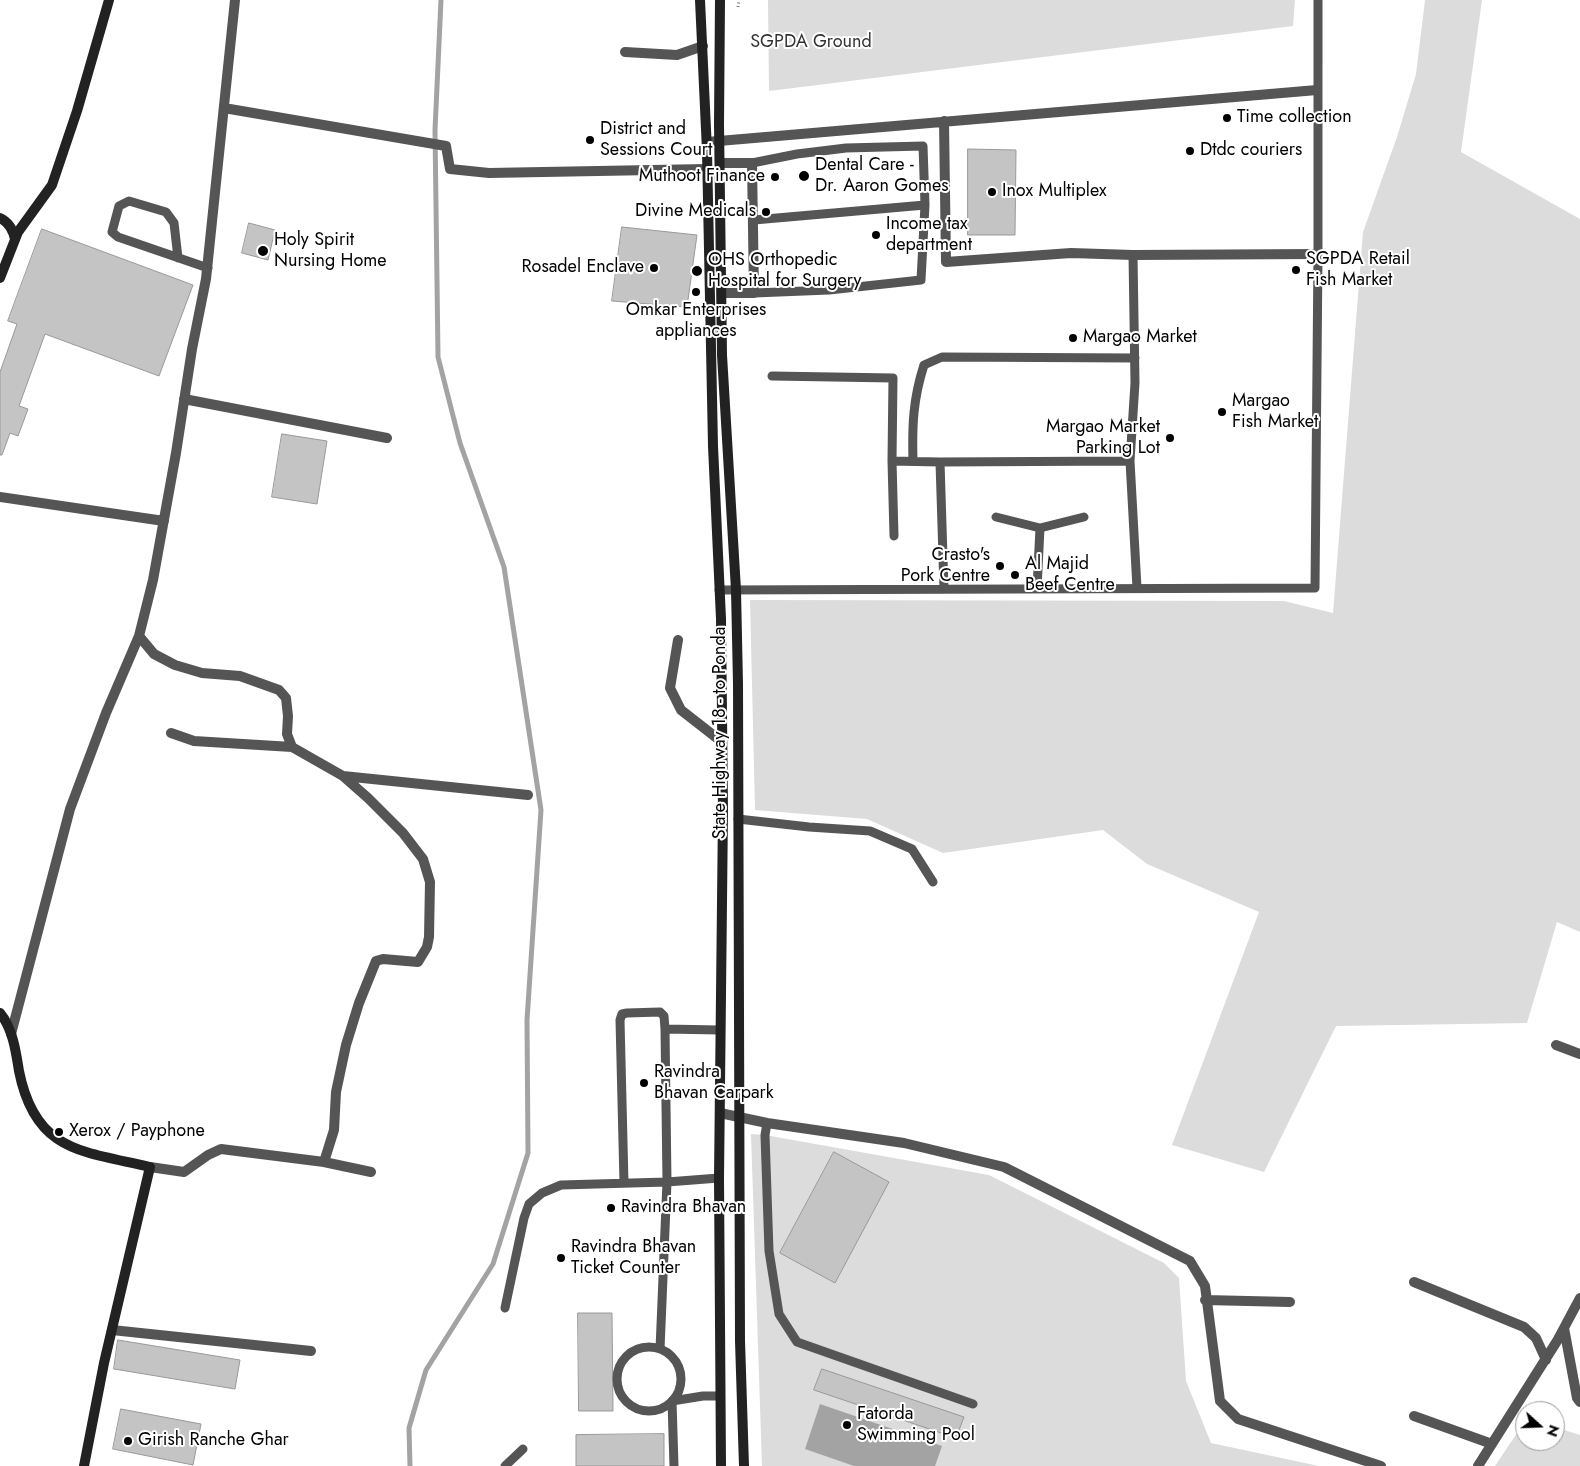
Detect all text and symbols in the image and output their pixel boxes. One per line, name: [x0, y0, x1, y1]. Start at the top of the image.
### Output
park label: SGPDA Ground: [750, 32, 872, 54]
place label: Time collection: [1237, 107, 1352, 129]
marker: Time collection: [1221, 112, 1233, 124]
place label: District and Sessions Court: [600, 119, 712, 162]
marker: District and Sessions Court: [584, 134, 596, 146]
place label: Dtdc couriers: [1200, 140, 1302, 162]
marker: Dtdc couriers: [1184, 145, 1196, 157]
place label: Dental Care - Dr. Aaron Gomes: [815, 155, 949, 198]
place label: Muthoot Finance: [639, 166, 765, 188]
marker: Dental Care - Dr. Aaron Gomes: [797, 169, 811, 183]
marker: Muthoot Finance: [769, 171, 781, 183]
place label: Inox Multiplex: [1002, 181, 1107, 203]
marker: Inox Multiplex: [986, 186, 998, 198]
place label: Divine Medicals: [635, 201, 756, 223]
marker: Divine Medicals: [760, 206, 772, 218]
place label: Income tax department: [886, 214, 972, 256]
marker: Income tax department: [870, 229, 882, 241]
place label: Holy Spirit Nursing Home: [274, 230, 387, 272]
marker: Holy Spirit Nursing Home: [256, 244, 270, 258]
place label: SGPDA Retail Fish Market: [1306, 249, 1410, 292]
place label: OHS Orthopedic Hospital for Surgery: [708, 250, 861, 292]
place label: Rosadel Enclave: [522, 257, 644, 279]
marker: Rosadel Enclave: [648, 262, 660, 274]
marker: OHS Orthopedic Hospital for Surgery: [690, 264, 704, 278]
marker: SGPDA Retail Fish Market: [1290, 264, 1302, 276]
marker: Omkar Enterprises appliances: [690, 286, 702, 298]
place label: Omkar Enterprises appliances: [626, 300, 766, 342]
place label: Margao Market: [1083, 327, 1197, 349]
marker: Margao Market: [1067, 332, 1079, 344]
place label: Margao Fish Market: [1232, 391, 1318, 434]
marker: Margao Fish Market: [1216, 406, 1228, 418]
place label: Margao Market Parking Lot: [1046, 417, 1160, 459]
marker: Margao Market Parking Lot: [1164, 432, 1176, 444]
place label: Crasto's Pork Centre: [901, 545, 990, 588]
place label: Al Majid Beef Centre: [1025, 554, 1115, 596]
marker: Crasto's Pork Centre: [994, 560, 1006, 572]
marker: Al Majid Beef Centre: [1009, 569, 1021, 581]
street label: State Highway 18 - to Ponda: [710, 627, 732, 839]
place label: Ravindra Bhavan Carpark: [654, 1062, 774, 1104]
marker: Ravindra Bhavan Carpark: [638, 1077, 650, 1089]
place label: Xerox / Payphone: [69, 1121, 205, 1143]
marker: Xerox / Payphone: [53, 1126, 65, 1138]
place label: Ravindra Bhavan: [621, 1197, 746, 1219]
marker: Ravindra Bhavan: [605, 1202, 617, 1214]
place label: Ravindra Bhavan Ticket Counter: [571, 1237, 696, 1280]
marker: Ravindra Bhavan Ticket Counter: [555, 1252, 567, 1264]
north arrow: [1515, 1401, 1565, 1451]
place label: Fatorda Swimming Pool: [857, 1404, 975, 1446]
marker: Fatorda Swimming Pool: [841, 1419, 853, 1431]
text: N: [1542, 1422, 1564, 1439]
place label: Girish Ranche Ghar: [138, 1430, 289, 1452]
marker: Girish Ranche Ghar: [122, 1435, 134, 1447]

